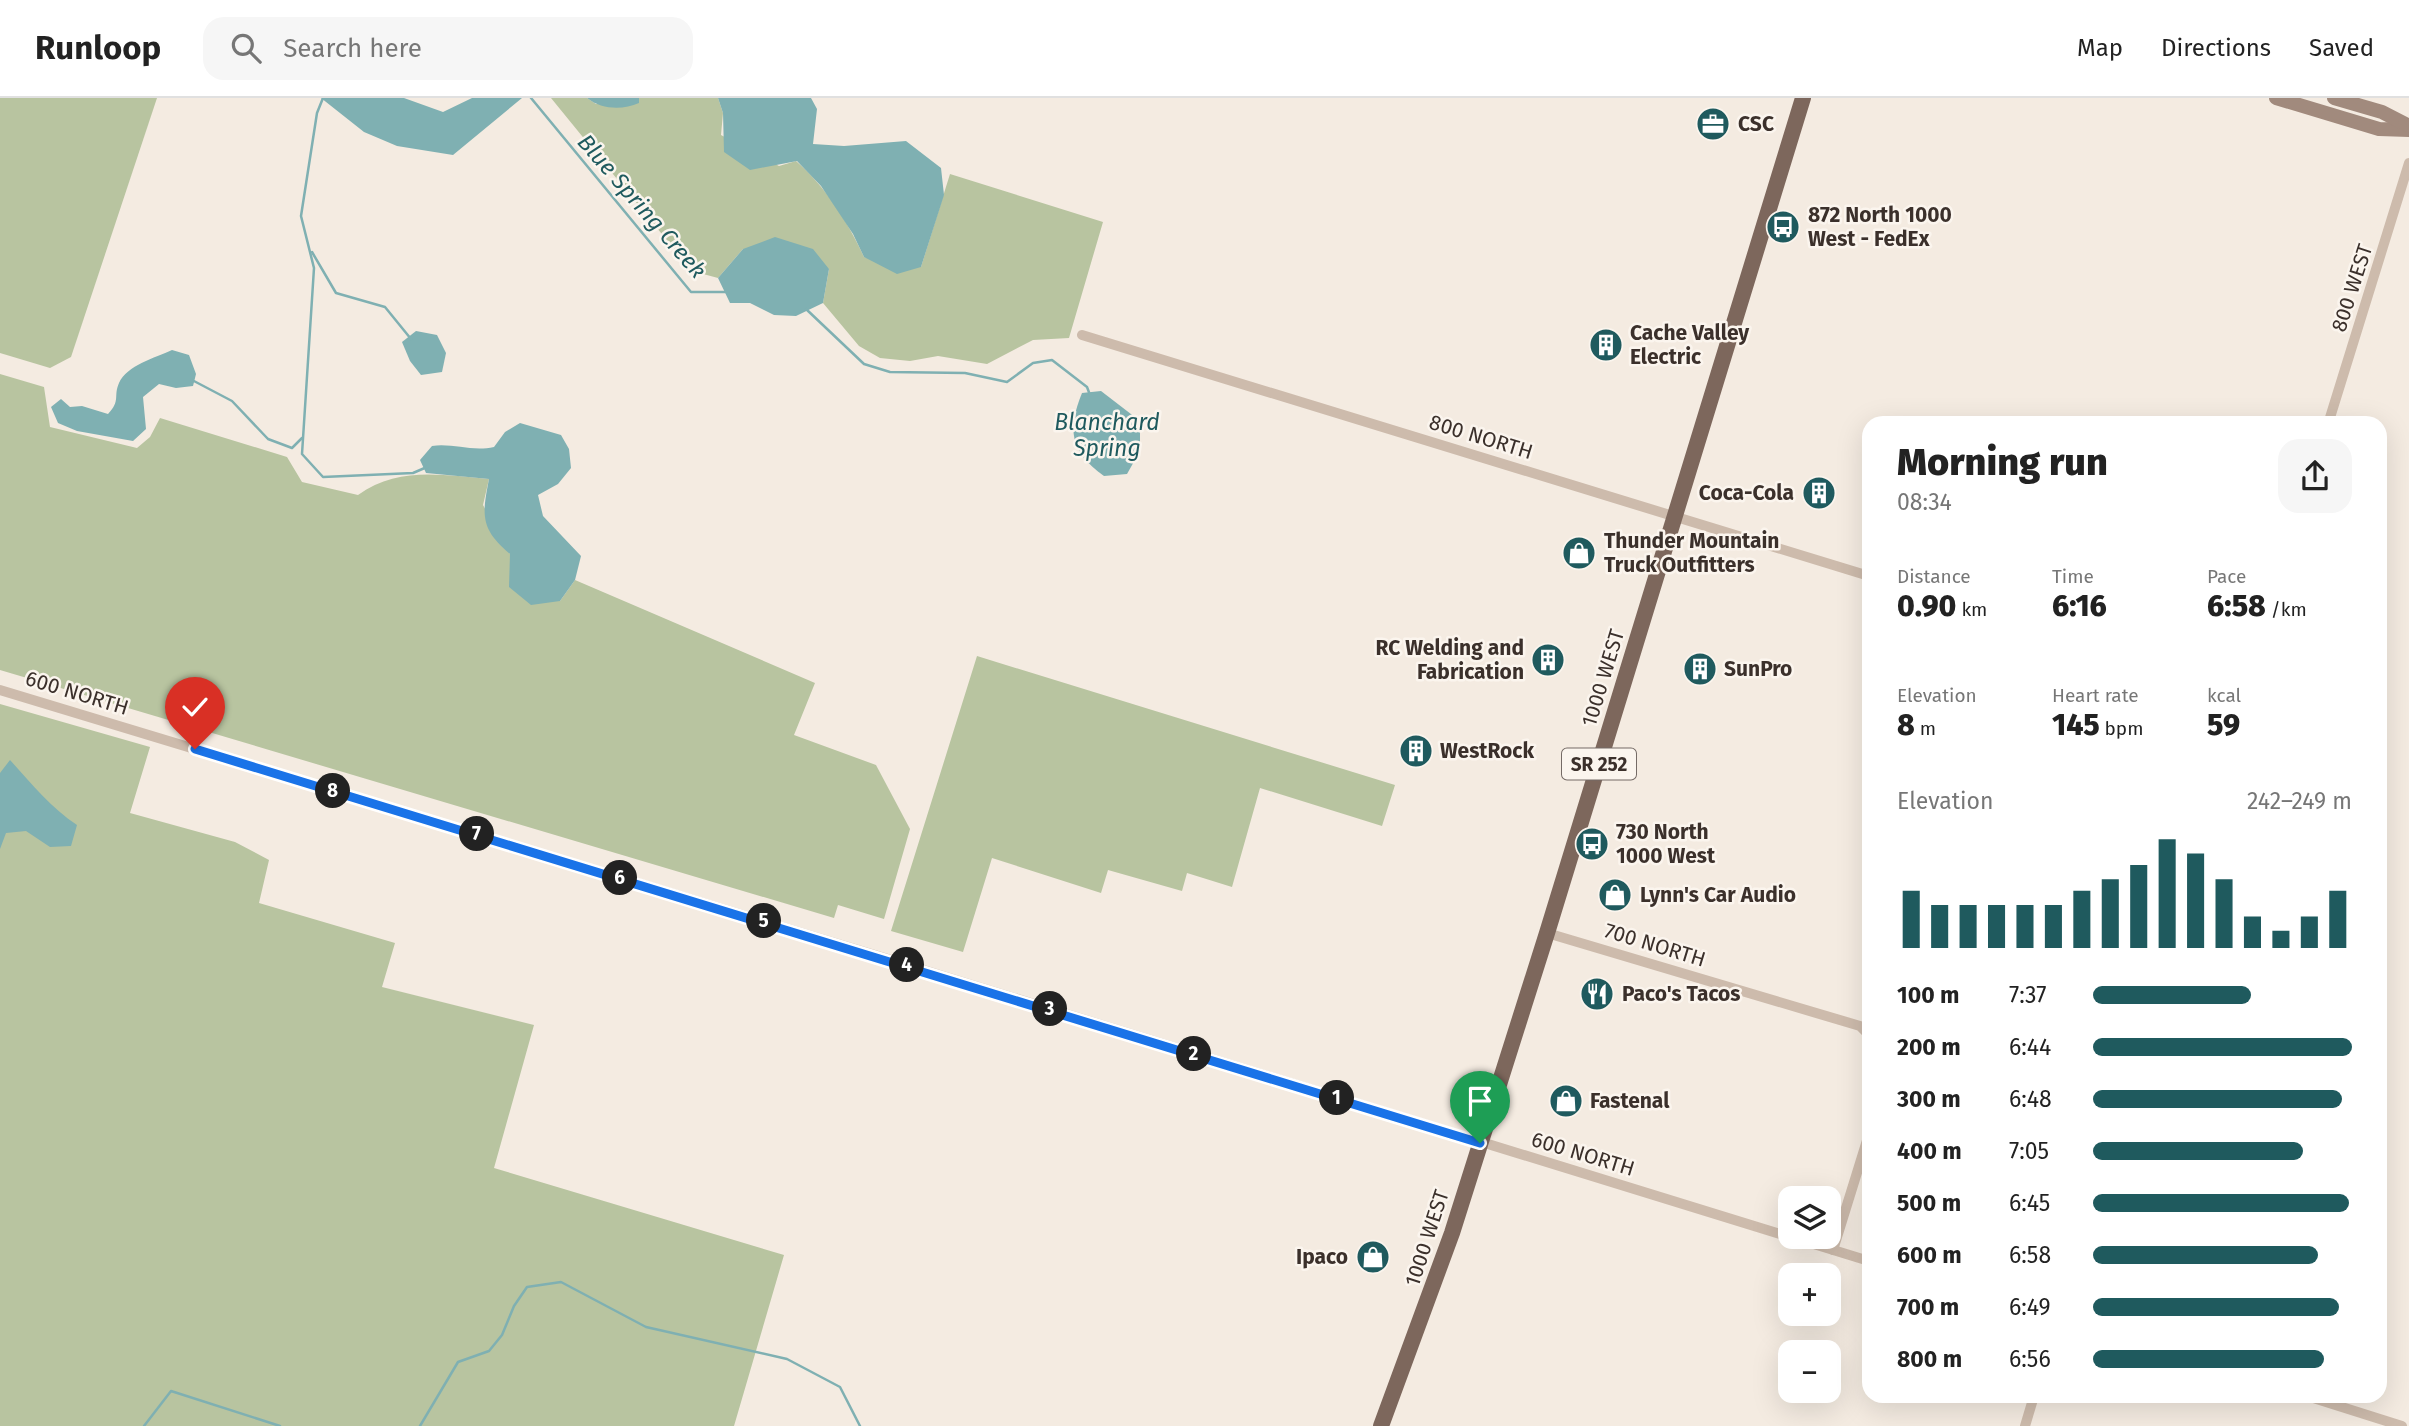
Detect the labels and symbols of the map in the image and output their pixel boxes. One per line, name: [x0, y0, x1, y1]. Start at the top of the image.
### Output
office icon: CSC: [1694, 105, 1732, 143]
place label: CSC: [1738, 111, 1774, 137]
water label: Blue Spring Creek: [572, 128, 712, 284]
place label: 872 North 1000 West - FedEx: [1808, 202, 1952, 252]
bus stop icon: 872 North 1000 West - FedEx: [1764, 208, 1802, 246]
street label: 800 WEST: [2326, 241, 2378, 335]
place label: Cache Valley Electric: [1630, 320, 1749, 370]
building icon: Cache Valley Electric: [1587, 326, 1625, 364]
water label: Blanchard Spring: [1054, 408, 1160, 462]
street label: 800 NORTH: [1426, 409, 1536, 465]
building icon: Coca-Cola: [1800, 474, 1838, 512]
place label: Coca-Cola: [1699, 480, 1794, 506]
place label: Thunder Mountain Truck Outfitters: [1604, 528, 1779, 578]
shop icon: Thunder Mountain Truck Outfitters: [1560, 534, 1598, 572]
street label: 1000 WEST: [1576, 626, 1630, 730]
place label: RC Welding and Fabrication: [1376, 635, 1524, 685]
building icon: RC Welding and Fabrication: [1529, 641, 1567, 679]
building icon: SunPro: [1681, 650, 1719, 688]
place label: SunPro: [1724, 656, 1792, 682]
street label: 600 NORTH: [22, 665, 132, 721]
pin: [165, 677, 225, 749]
building icon: WestRock: [1397, 732, 1435, 770]
place label: WestRock: [1440, 738, 1534, 764]
road number: SR 252: [1562, 748, 1636, 779]
pin: 8: [316, 774, 350, 808]
pin: 7: [460, 816, 494, 852]
place label: 730 North 1000 West: [1616, 819, 1716, 869]
bus stop icon: 730 North 1000 West: [1573, 825, 1611, 863]
pin: 6: [602, 860, 638, 896]
shop icon: Lynn's Car Audio: [1596, 876, 1634, 914]
place label: Lynn's Car Audio: [1640, 882, 1796, 908]
pin: 5: [746, 904, 782, 938]
street label: 700 NORTH: [1601, 917, 1709, 973]
pin: 4: [890, 948, 925, 982]
restaurant icon: Paco's Tacos: [1578, 975, 1616, 1013]
place label: Paco's Tacos: [1622, 981, 1740, 1007]
pin: 3: [1032, 992, 1068, 1026]
pin: 2: [1176, 1037, 1212, 1072]
pin: [1450, 1071, 1510, 1143]
pin: 1: [1320, 1080, 1354, 1116]
shop icon: Fastenal: [1547, 1082, 1585, 1120]
place label: Fastenal: [1590, 1088, 1670, 1114]
street label: 600 NORTH: [1528, 1126, 1638, 1182]
street label: 1000 WEST: [1399, 1186, 1455, 1290]
shop icon: Ipaco: [1354, 1238, 1392, 1276]
place label: Ipaco: [1296, 1244, 1348, 1270]

